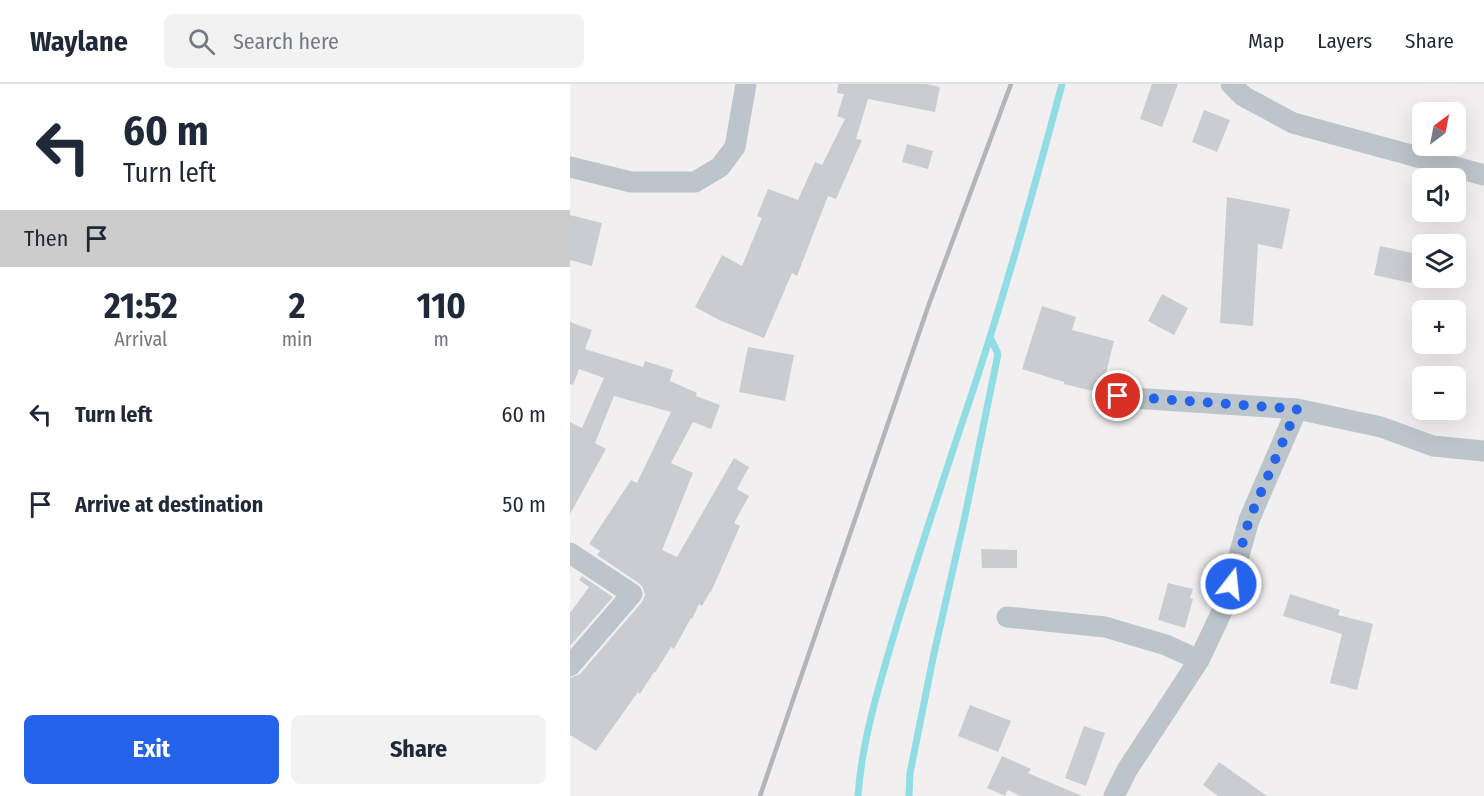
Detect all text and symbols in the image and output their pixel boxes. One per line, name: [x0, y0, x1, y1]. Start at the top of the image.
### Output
search box: [164, 14, 584, 68]
text: Waylane: [30, 25, 128, 58]
icon: search: [185, 25, 218, 58]
text: Search here: [233, 28, 339, 55]
text: Map: [1248, 28, 1284, 54]
text: Layers: [1317, 28, 1372, 54]
text: Share: [1405, 28, 1454, 54]
north arrow: [1412, 102, 1466, 156]
map controls: [1412, 102, 1466, 420]
text: 60 m: [123, 106, 209, 156]
icon: left: [24, 108, 102, 186]
text: Turn left: [123, 157, 216, 189]
button: sound: [1412, 168, 1466, 222]
icon: arrive: [80, 222, 113, 255]
text: Then: [24, 225, 68, 252]
button: layers: [1412, 234, 1466, 288]
text: 21:52: [104, 284, 178, 328]
text: 2: [289, 284, 305, 328]
text: 110: [417, 284, 466, 328]
button: +: [1412, 300, 1466, 354]
text: Arrival: [114, 327, 167, 351]
text: min: [282, 327, 313, 351]
text: m: [434, 327, 449, 351]
button: −: [1412, 366, 1466, 420]
pin: [1092, 370, 1143, 421]
icon: arrive: [1101, 379, 1134, 412]
icon: left: [24, 398, 57, 431]
text: Turn left: [75, 401, 153, 428]
text: 60 m: [502, 401, 546, 428]
icon: arrive: [24, 488, 57, 521]
text: Arrive at destination: [75, 491, 263, 518]
text: 50 m: [502, 491, 546, 518]
position arrow: [1199, 552, 1263, 616]
button: Exit: [24, 715, 279, 784]
button: Share: [291, 715, 546, 784]

